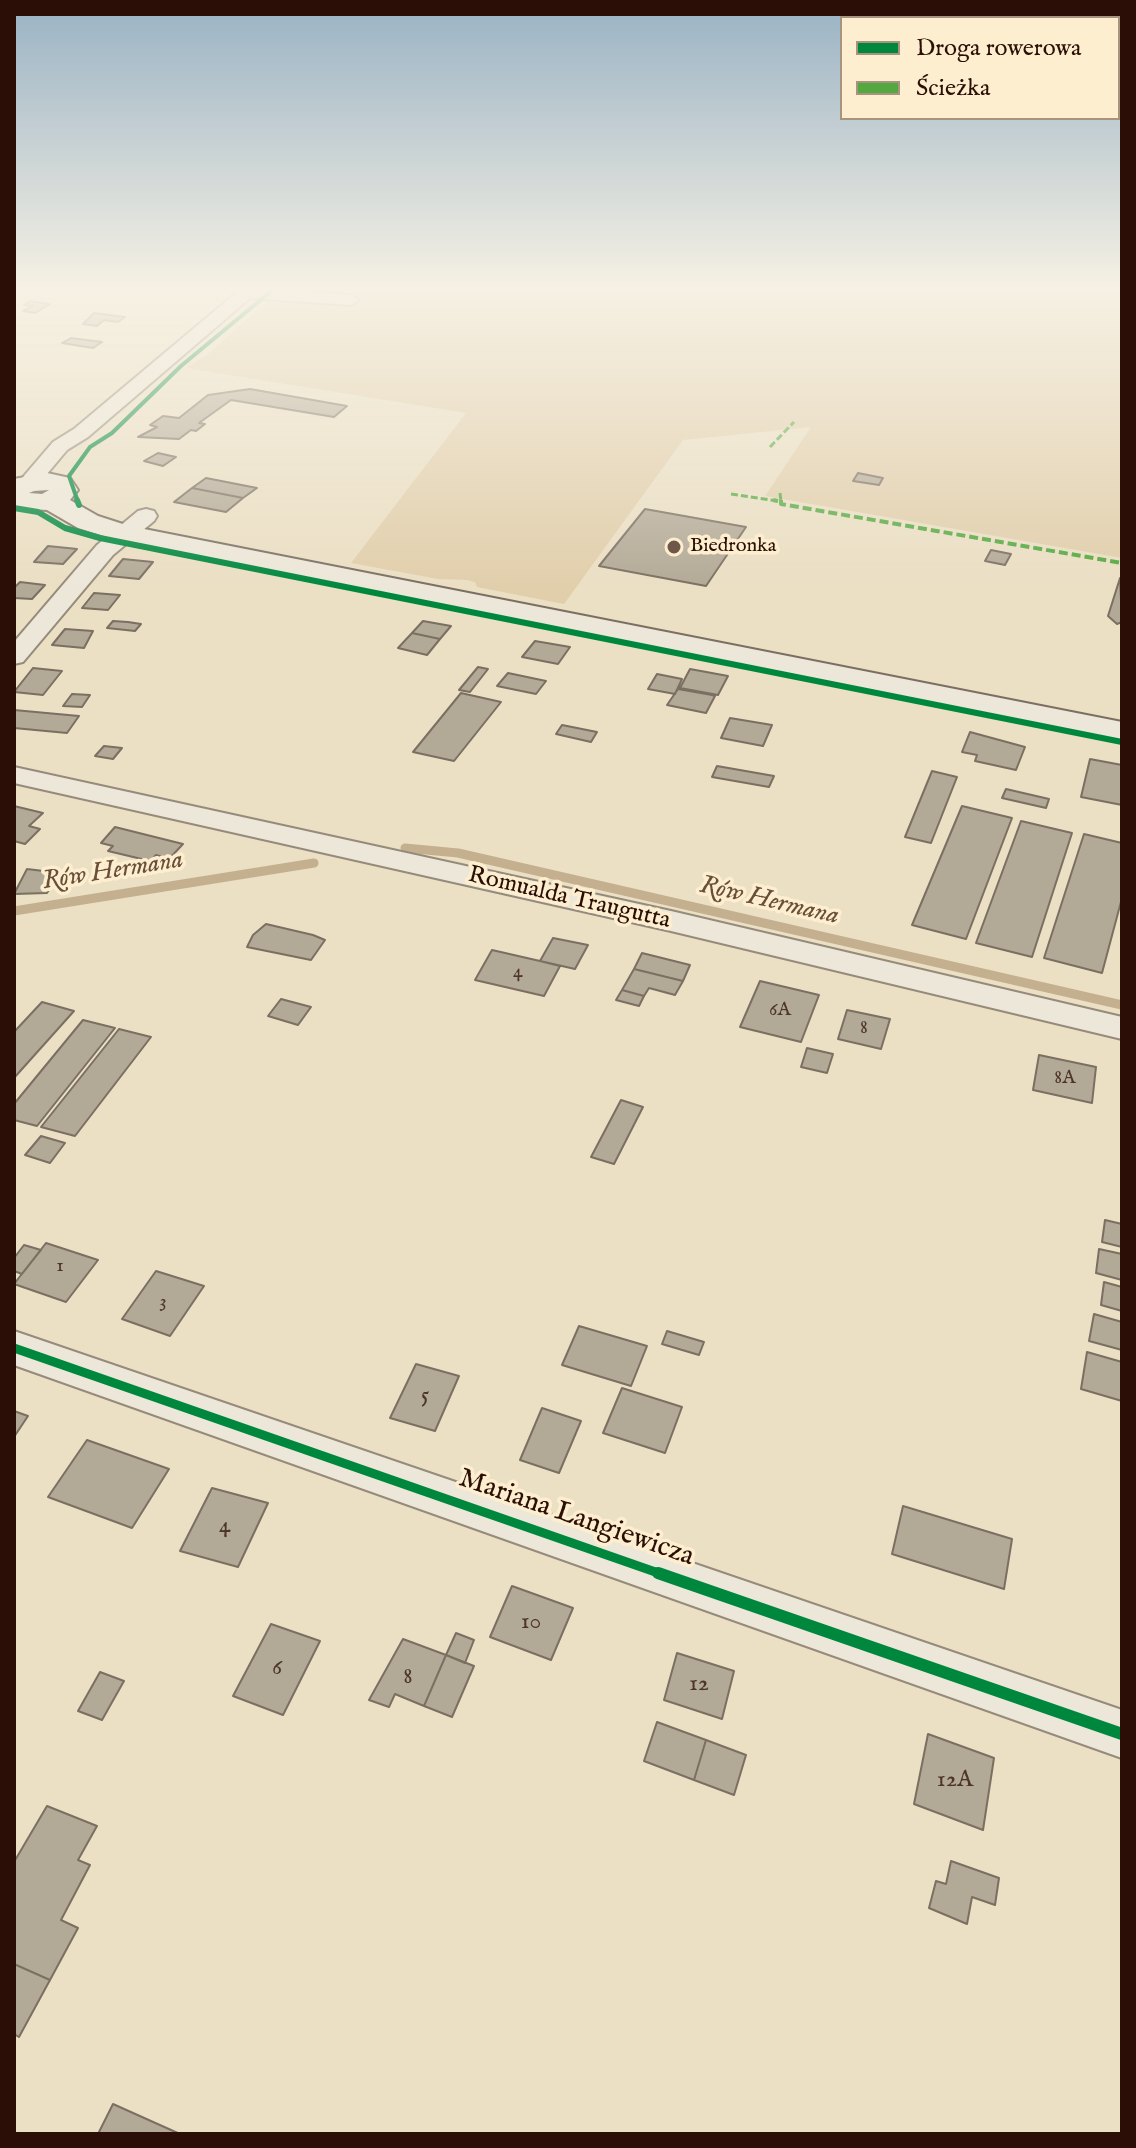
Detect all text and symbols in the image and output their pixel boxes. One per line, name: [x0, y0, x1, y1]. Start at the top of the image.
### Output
legend: [840, 16, 1120, 120]
text: Droga rowerowa: [916, 33, 1081, 64]
text: Ścieżka: [916, 73, 990, 104]
place label: Biedronka: [690, 535, 776, 559]
marker: Biedronka: [665, 538, 683, 556]
water label: Rów Hermana: [40, 845, 186, 899]
street label: Romualda Traugutta: [465, 862, 673, 936]
water label: Rów Hermana: [696, 871, 842, 933]
house number: 4: [513, 961, 523, 985]
house number: 6A: [769, 999, 791, 1023]
house number: 8: [860, 1017, 868, 1041]
house number: 8A: [1054, 1067, 1076, 1091]
house number: 1: [56, 1255, 64, 1279]
house number: 3: [159, 1291, 167, 1315]
house number: 5: [421, 1383, 429, 1411]
street label: Mariana Langiewicza: [454, 1463, 698, 1575]
house number: 4: [219, 1513, 231, 1541]
house number: 10: [521, 1609, 541, 1637]
house number: 6: [272, 1655, 282, 1683]
house number: 8: [403, 1664, 413, 1692]
house number: 12: [689, 1671, 709, 1699]
house number: 12A: [937, 1767, 973, 1795]

